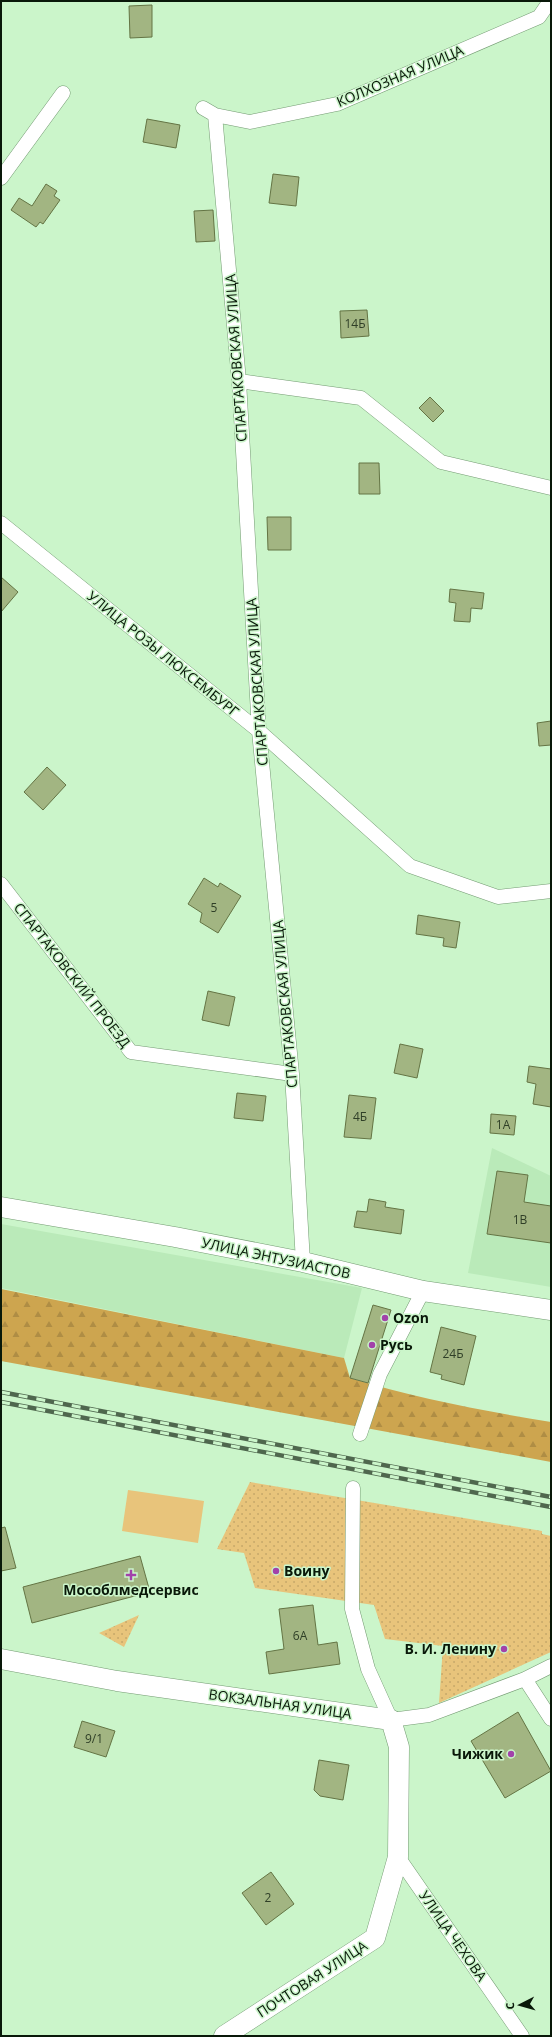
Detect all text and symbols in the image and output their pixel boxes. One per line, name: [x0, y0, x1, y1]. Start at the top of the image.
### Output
street label: КОЛХОЗНАЯ УЛИЦА: [333, 40, 466, 111]
street label: СПАРТАКОВСКАЯ УЛИЦА: [220, 273, 251, 443]
house number: 14Б: [344, 315, 366, 332]
street label: УЛИЦА РОЗЫ ЛЮКСЕМБУРГ: [83, 586, 243, 721]
street label: СПАРТАКОВСКАЯ УЛИЦА: [241, 597, 272, 767]
street label: СПАРТАКОВСКИЙ ПРОЕЗД: [10, 898, 135, 1051]
house number: 5: [211, 899, 218, 916]
street label: СПАРТАКОВСКАЯ УЛИЦА: [268, 919, 301, 1089]
house number: 4Б: [353, 1108, 367, 1125]
house number: 1А: [496, 1116, 511, 1133]
house number: 1В: [513, 1211, 528, 1228]
street label: УЛИЦА ЭНТУЗИАСТОВ: [200, 1232, 352, 1283]
place label: Ozon: [393, 1308, 429, 1327]
marker: Ozon: [380, 1313, 390, 1323]
place label: Русь: [380, 1335, 413, 1354]
marker: Русь: [367, 1340, 377, 1350]
house number: 24Б: [442, 1345, 464, 1362]
place label: Воину: [284, 1561, 329, 1580]
marker: Воину: [271, 1566, 281, 1576]
marker: Мособлмедсервис: [126, 1570, 136, 1580]
place label: Мособлмедсервис: [63, 1580, 199, 1599]
house number: 6А: [293, 1627, 308, 1644]
place label: В. И. Ленину: [405, 1639, 496, 1658]
marker: В. И. Ленину: [499, 1644, 509, 1654]
street label: ВОКЗАЛЬНАЯ УЛИЦА: [207, 1684, 353, 1723]
house number: 9/1: [85, 1730, 103, 1747]
place label: Чижик: [452, 1744, 503, 1763]
marker: Чижик: [506, 1749, 516, 1759]
street label: УЛИЦА ЧЕХОВА: [415, 1887, 492, 1985]
house number: 2: [265, 1889, 272, 1906]
street label: ПОЧТОВАЯ УЛИЦА: [253, 1936, 371, 2021]
north arrow: [500, 1985, 540, 2025]
text: С: [502, 2002, 517, 2010]

